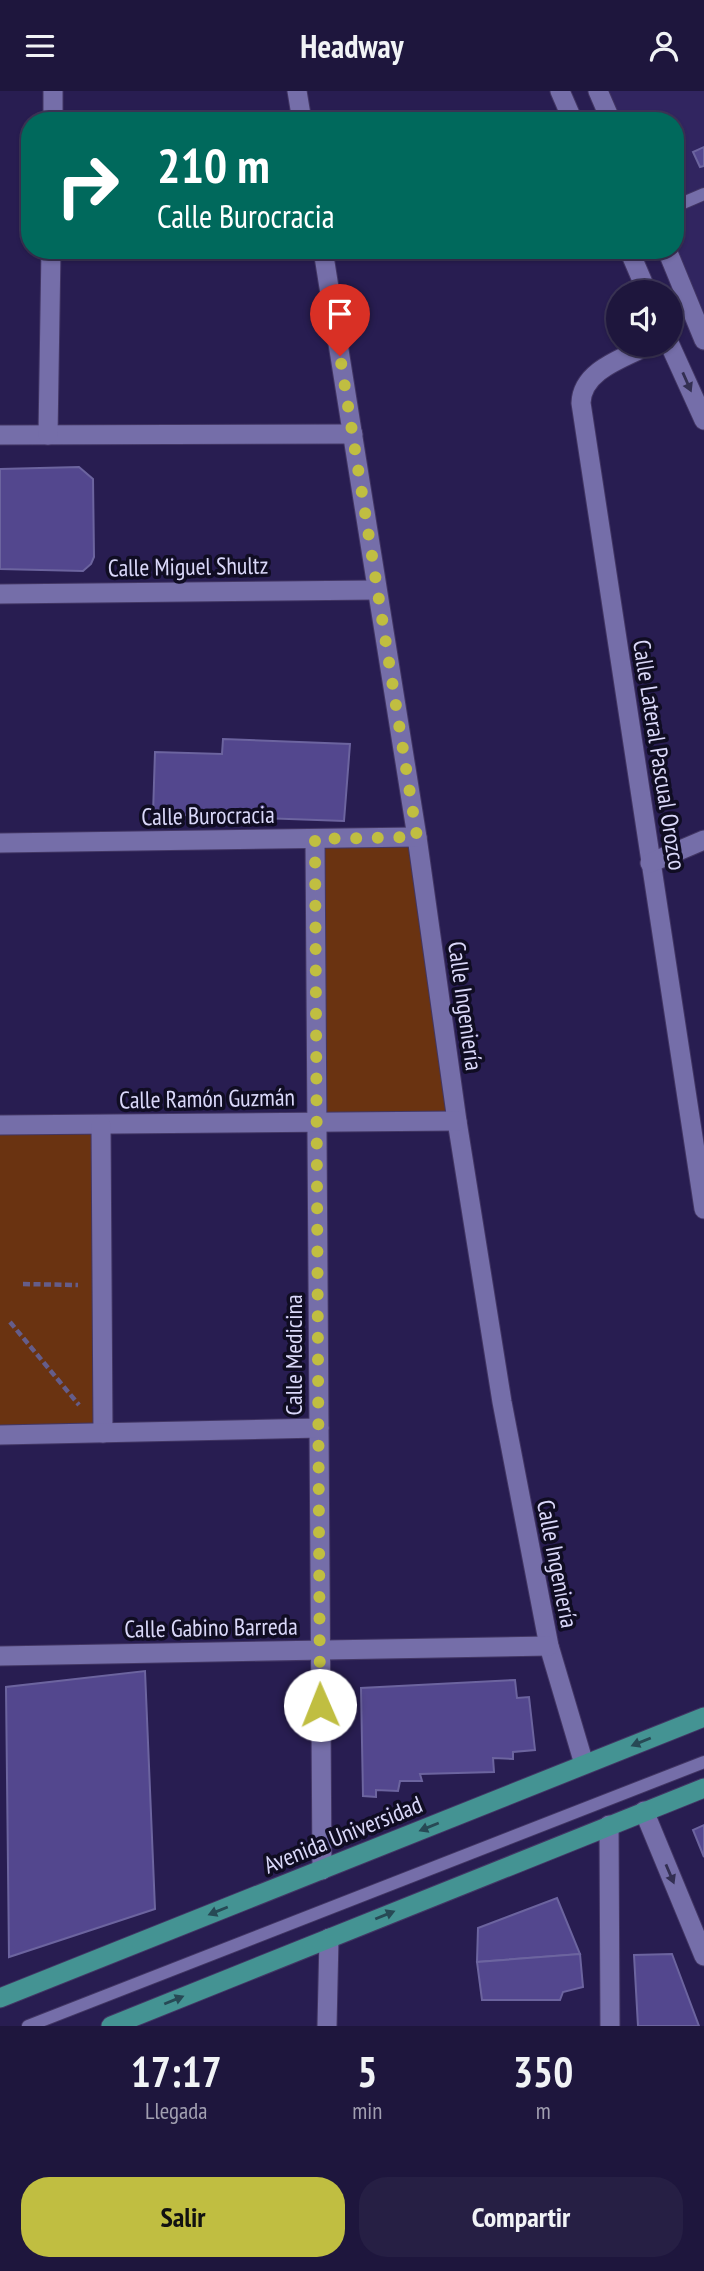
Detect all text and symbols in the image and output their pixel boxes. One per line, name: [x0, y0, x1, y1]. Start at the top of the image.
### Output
text: Headway: [300, 25, 404, 67]
icon: menu: [21, 27, 59, 65]
icon: person: [645, 27, 683, 65]
text: 210 m: [157, 133, 270, 197]
icon: right: [42, 140, 133, 231]
text: Calle Burocracia: [157, 195, 335, 237]
map controls: [606, 280, 683, 357]
button: sound: [606, 280, 683, 357]
pin: [310, 284, 370, 356]
icon: arrive: [321, 295, 359, 333]
one-way arrow: [682, 372, 693, 393]
street label: Calle Miguel Shultz: [108, 550, 268, 583]
street label: Calle Lateral Pascual Orozco: [626, 638, 693, 872]
street label: Calle Burocracia: [141, 799, 275, 832]
street label: Calle Ingeniería: [441, 939, 490, 1072]
street label: Calle Ramón Guzmán: [119, 1081, 295, 1116]
street label: Calle Medicina: [278, 1294, 309, 1416]
street label: Calle Ingeniería: [530, 1497, 585, 1631]
street label: Calle Gabino Barreda: [124, 1610, 298, 1645]
position arrow: [283, 1668, 357, 1742]
one-way arrow: [630, 1737, 651, 1748]
street label: Avenida Universidad: [259, 1789, 427, 1880]
one-way arrow: [419, 1821, 440, 1832]
one-way arrow: [665, 1864, 676, 1885]
one-way arrow: [208, 1906, 229, 1917]
one-way arrow: [375, 1910, 396, 1921]
one-way arrow: [164, 1995, 185, 2006]
text: 17:17: [131, 2044, 222, 2099]
text: 5: [357, 2044, 377, 2099]
text: 350: [513, 2044, 573, 2099]
text: Llegada: [145, 2096, 207, 2125]
text: min: [352, 2096, 382, 2125]
text: m: [536, 2096, 551, 2125]
button: Salir: [21, 2177, 345, 2257]
button: Compartir: [359, 2177, 683, 2257]

